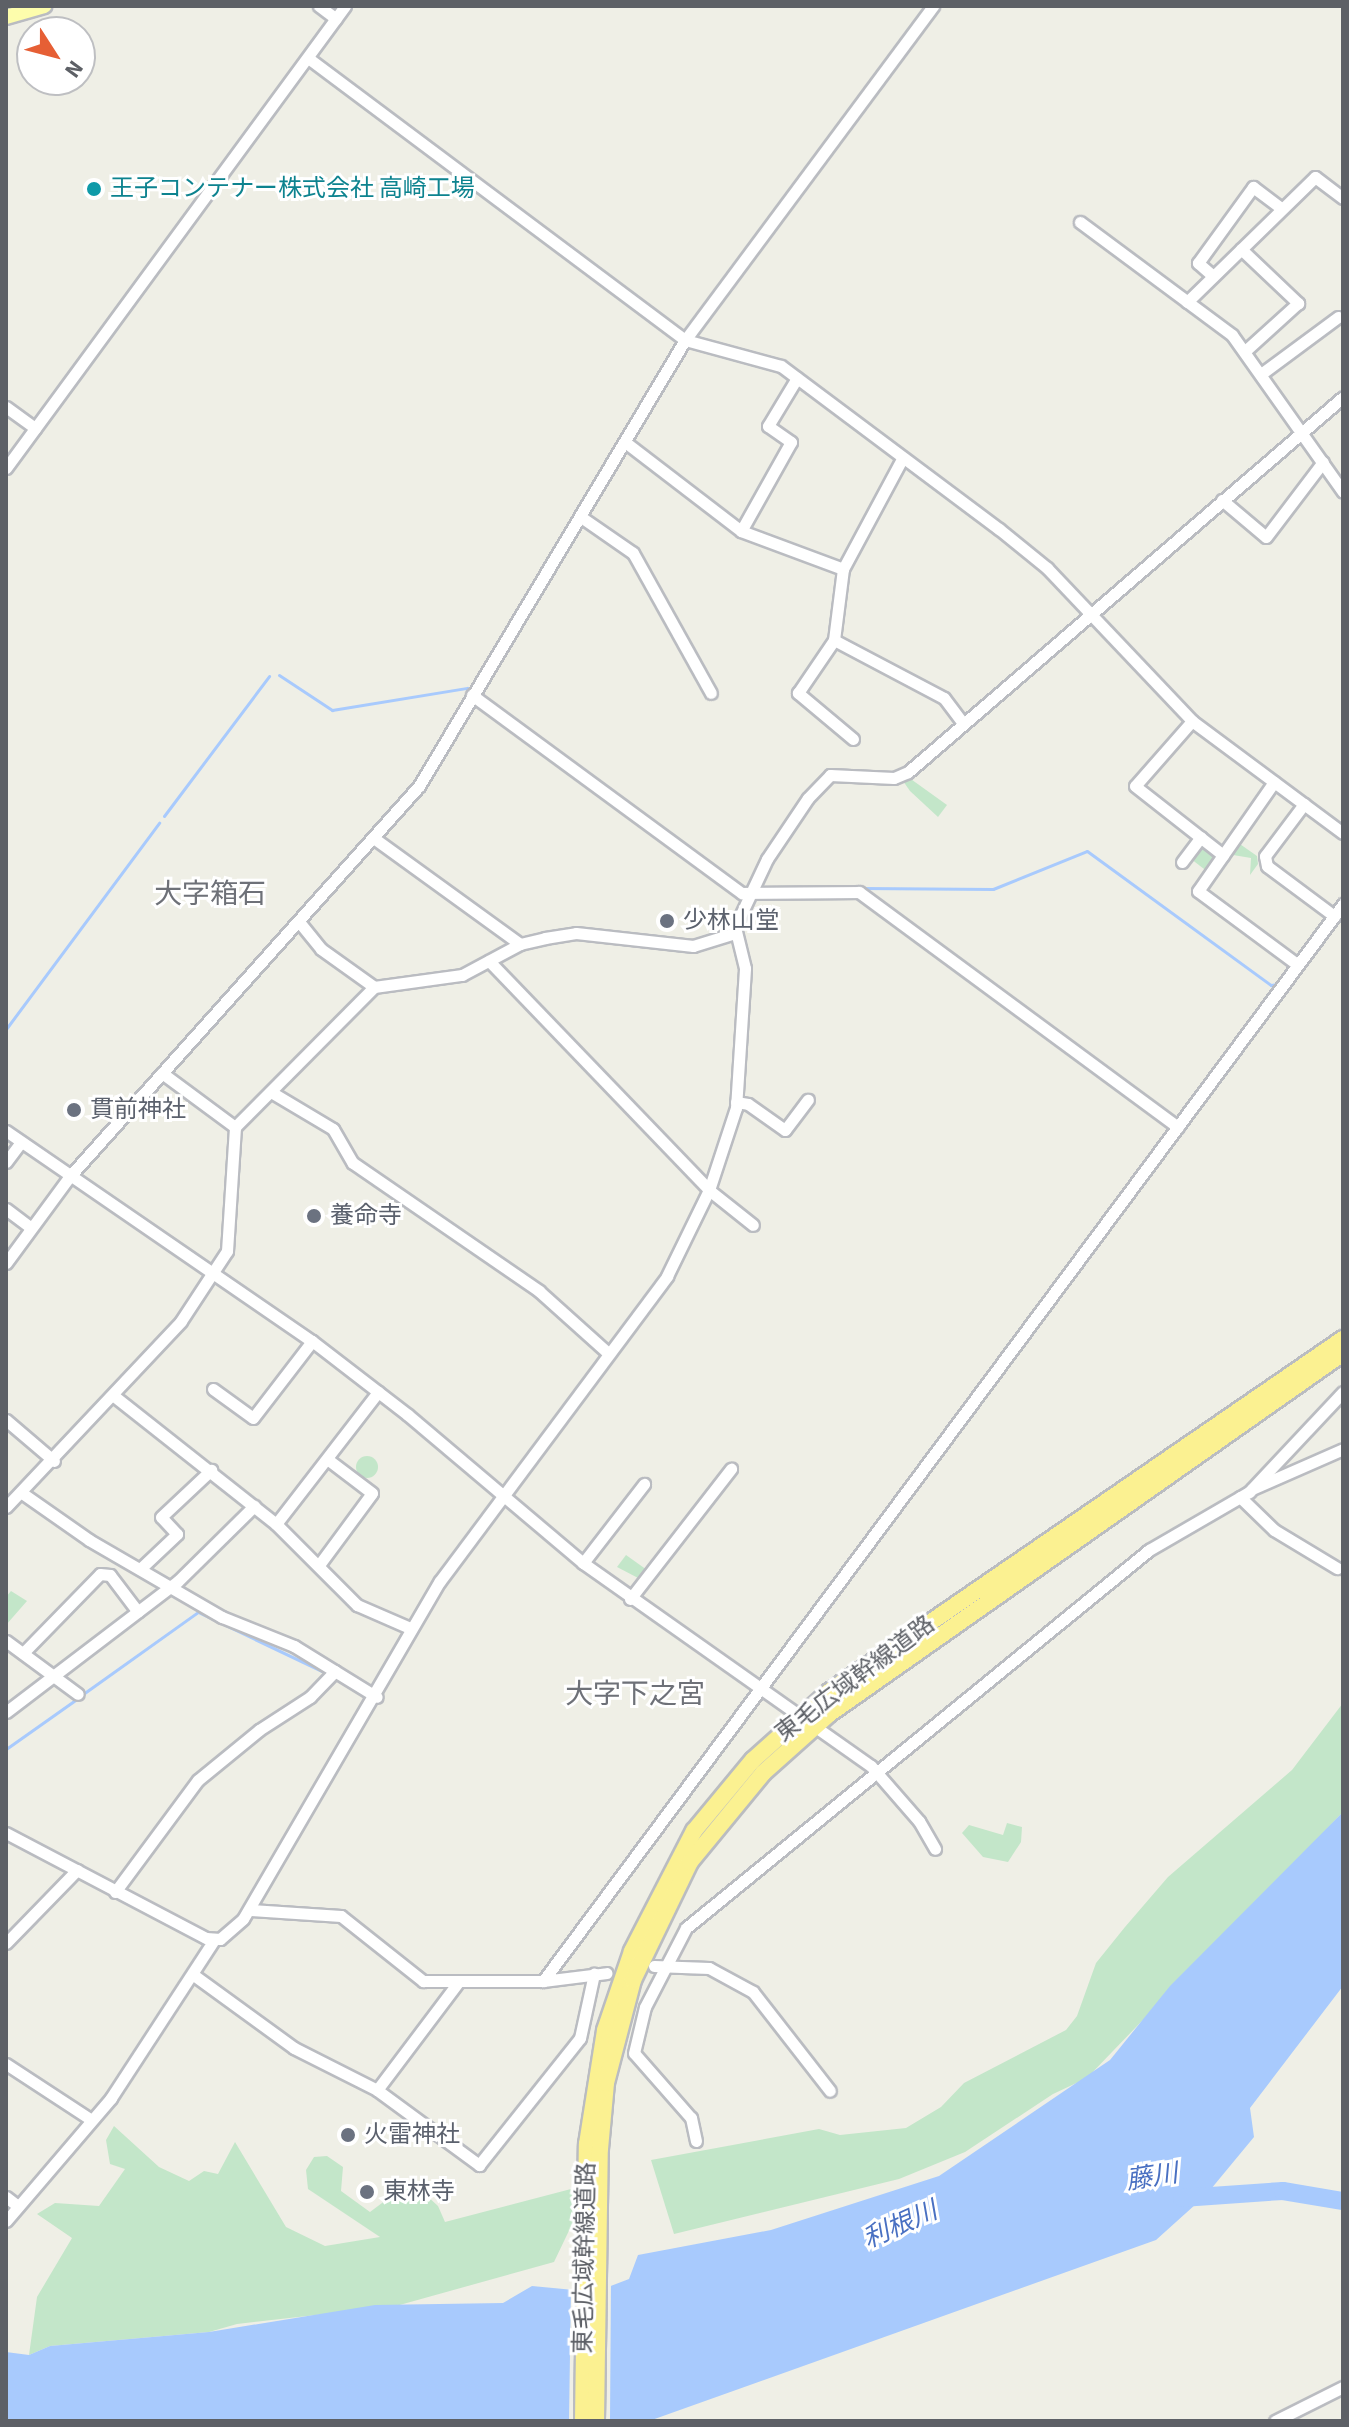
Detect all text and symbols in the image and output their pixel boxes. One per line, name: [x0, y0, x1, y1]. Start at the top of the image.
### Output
north arrow: [16, 16, 96, 96]
text: N: [57, 54, 91, 84]
place label: 王子コンテナー株式会社 高崎工場: [110, 175, 475, 203]
marker: 王子コンテナー株式会社 高崎工場: [85, 180, 103, 198]
district label: 大字箱石: [154, 877, 266, 911]
place label: 少林山堂: [683, 907, 779, 935]
marker: 少林山堂: [658, 912, 676, 930]
place label: 貫前神社: [90, 1096, 186, 1124]
marker: 貫前神社: [65, 1101, 83, 1119]
place label: 養命寺: [330, 1202, 402, 1230]
marker: 養命寺: [305, 1207, 323, 1225]
street label: 東毛広域幹線道路: [770, 1610, 940, 1748]
district label: 大字下之宮: [565, 1677, 705, 1711]
place label: 火雷神社: [364, 2121, 460, 2149]
marker: 火雷神社: [339, 2126, 357, 2144]
water label: 藤川: [1124, 2158, 1180, 2196]
street label: 東毛広域幹線道路: [569, 2162, 601, 2354]
place label: 東林寺: [383, 2178, 455, 2206]
marker: 東林寺: [358, 2183, 376, 2201]
water label: 利根川: [858, 2195, 942, 2255]

